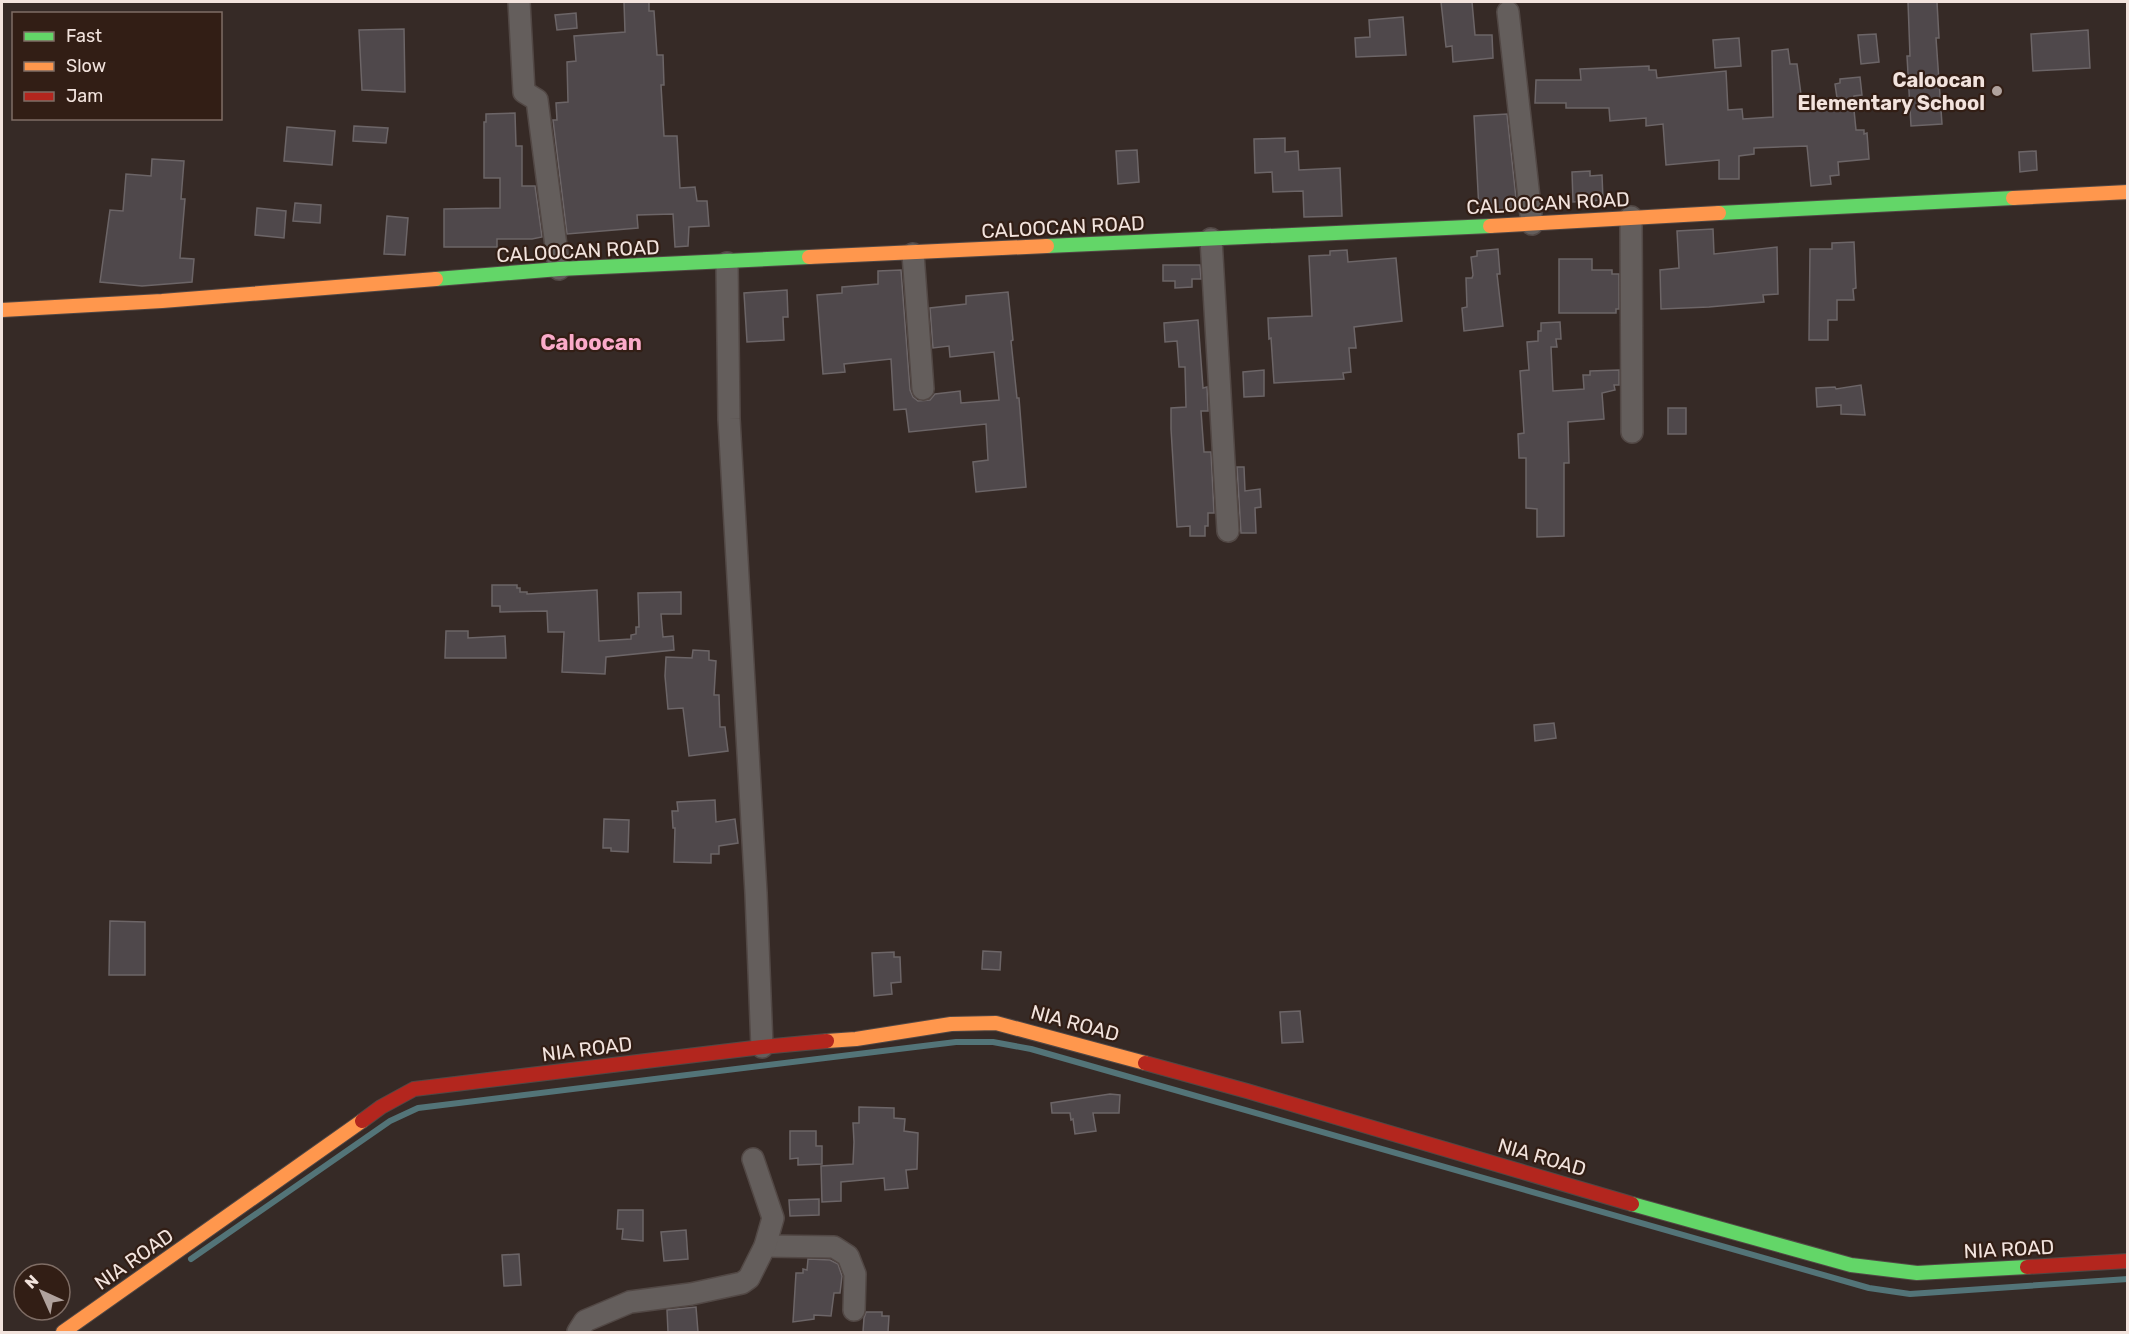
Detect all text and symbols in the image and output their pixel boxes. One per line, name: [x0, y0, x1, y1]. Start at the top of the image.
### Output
legend: [12, 12, 222, 120]
text: Fast: [66, 25, 102, 47]
text: Slow: [66, 55, 106, 77]
place label: Caloocan Elementary School: [1798, 68, 1985, 115]
marker: Caloocan Elementary School: [1990, 84, 2004, 98]
text: Jam: [66, 85, 103, 107]
street label: CALOOCAN ROAD: [1466, 187, 1630, 219]
street label: CALOOCAN ROAD: [981, 211, 1145, 243]
street label: CALOOCAN ROAD: [496, 235, 660, 267]
district label: Caloocan: [540, 329, 642, 356]
street label: NIA ROAD: [1028, 1000, 1122, 1046]
street label: NIA ROAD: [541, 1032, 633, 1066]
street label: NIA ROAD: [1495, 1133, 1589, 1181]
street label: NIA ROAD: [90, 1223, 178, 1295]
street label: NIA ROAD: [1963, 1235, 2055, 1263]
north arrow: [12, 1262, 72, 1322]
text: N: [21, 1271, 43, 1293]

